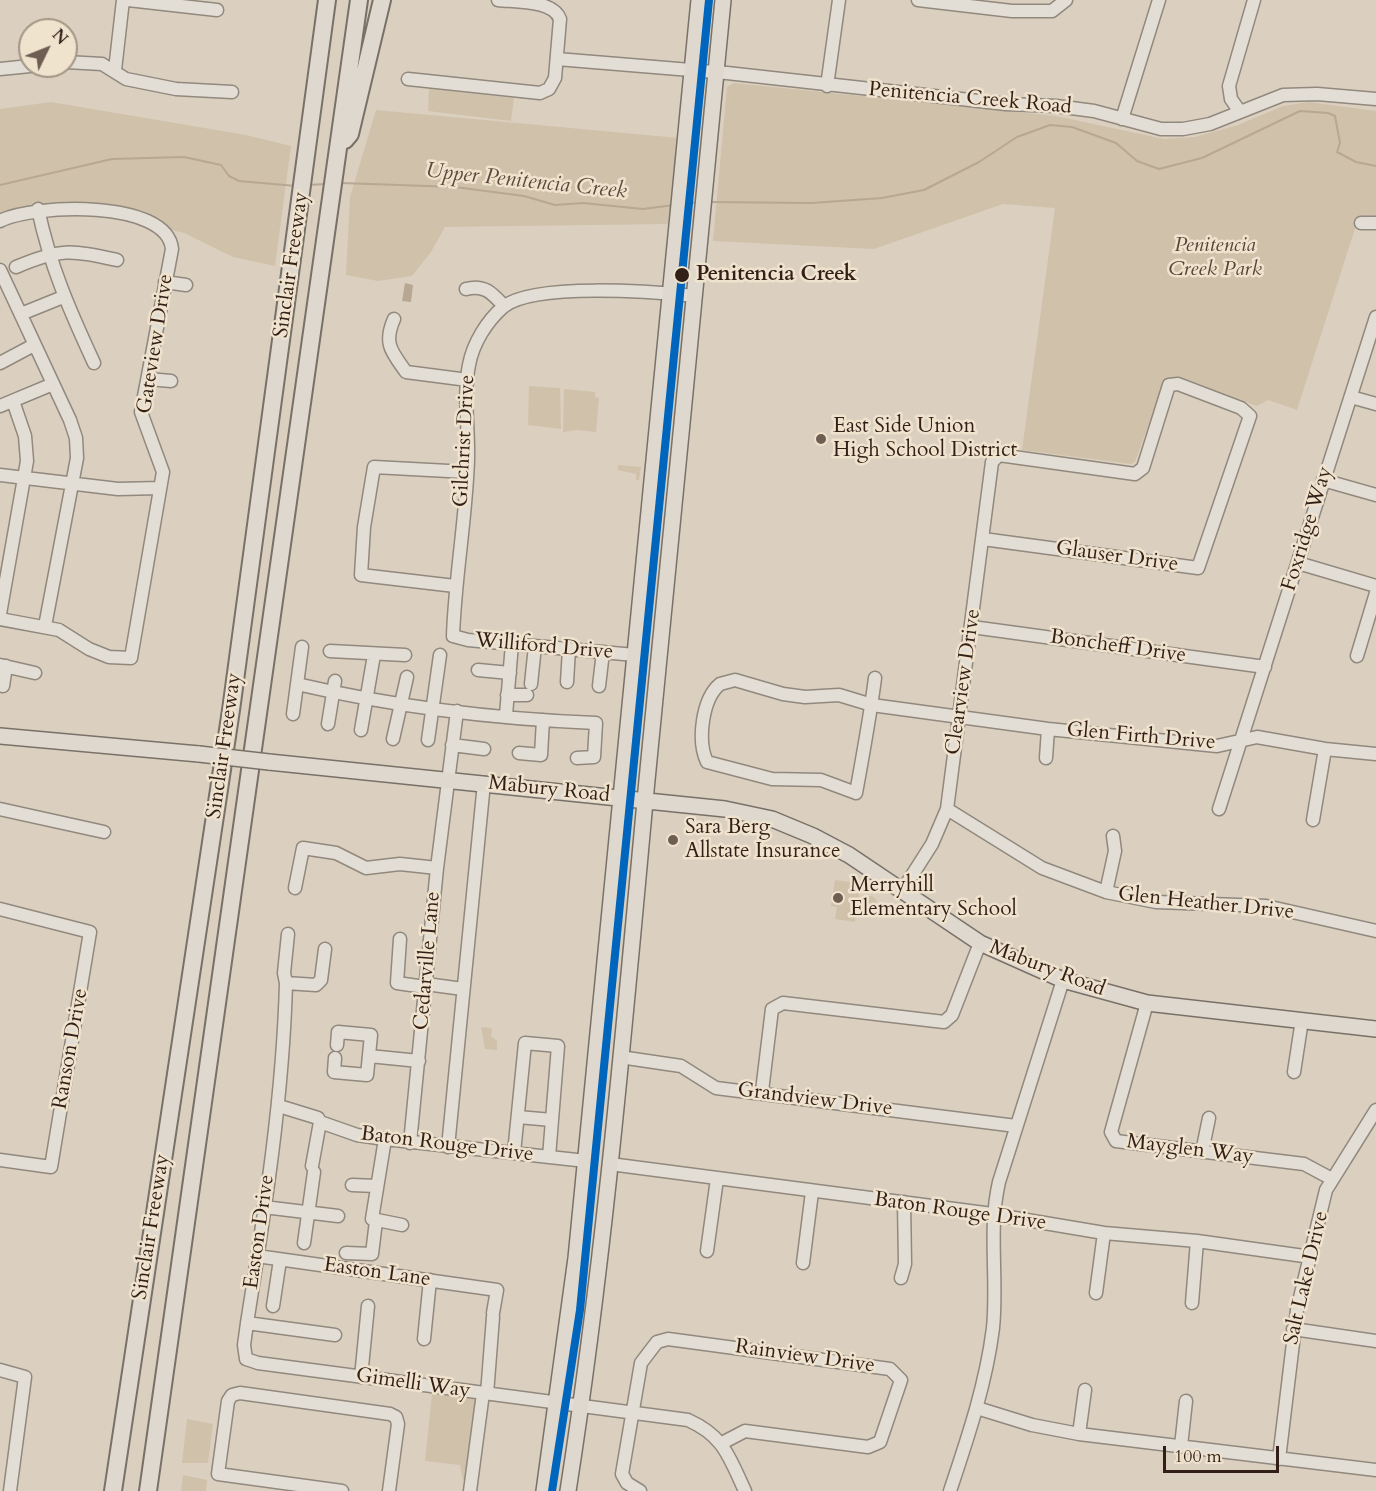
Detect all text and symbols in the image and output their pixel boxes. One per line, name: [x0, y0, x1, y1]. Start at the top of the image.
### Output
north arrow: [18, 18, 78, 78]
text: N: [47, 25, 72, 50]
street label: Penitencia Creek Road: [867, 78, 1073, 120]
water label: Upper Penitencia Creek: [424, 158, 628, 206]
street label: Sinclair Freeway: [269, 190, 315, 340]
park label: Penitencia Creek Park: [1168, 233, 1262, 283]
place label: Penitencia Creek: [696, 262, 857, 288]
marker: Penitencia Creek: [673, 266, 691, 284]
street label: Gateview Drive: [133, 272, 179, 416]
street label: Gilchrist Drive: [449, 374, 481, 508]
place label: East Side Union High School District: [833, 414, 1017, 464]
marker: East Side Union High School District: [814, 432, 828, 446]
street label: Foxridge Way: [1277, 464, 1339, 594]
street label: Glauser Drive: [1054, 536, 1180, 578]
street label: Clearview Drive: [941, 607, 987, 757]
street label: Boncheff Drive: [1048, 625, 1188, 669]
street label: Williford Drive: [474, 628, 614, 666]
street label: Sinclair Freeway: [202, 671, 248, 821]
street label: Glen Firth Drive: [1066, 718, 1216, 756]
street label: Mabury Road: [487, 771, 611, 809]
place label: Sara Berg Allstate Insurance: [685, 815, 841, 865]
marker: Sara Berg Allstate Insurance: [666, 833, 680, 847]
place label: Merryhill Elementary School: [850, 873, 1017, 923]
street label: Glen Heather Drive: [1117, 882, 1295, 926]
street label: Cedarville Lane: [409, 891, 447, 1031]
marker: Merryhill Elementary School: [831, 891, 845, 905]
street label: Mabury Road: [985, 935, 1109, 1003]
street label: Ranson Drive: [48, 987, 94, 1111]
street label: Grandview Drive: [736, 1078, 894, 1122]
street label: Baton Rouge Drive: [359, 1122, 535, 1168]
street label: Mayglen Way: [1125, 1130, 1255, 1170]
street label: Sinclair Freeway: [128, 1152, 176, 1302]
street label: Easton Drive: [239, 1173, 281, 1291]
street label: Baton Rouge Drive: [872, 1187, 1048, 1237]
street label: Salt Lake Drive: [1279, 1209, 1335, 1347]
street label: Easton Lane: [322, 1253, 432, 1293]
street label: Rainview Drive: [734, 1335, 876, 1379]
street label: Gimelli Way: [354, 1363, 472, 1405]
scale bar: [1166, 1434, 1282, 1472]
text: 100 m: [1174, 1444, 1222, 1469]

